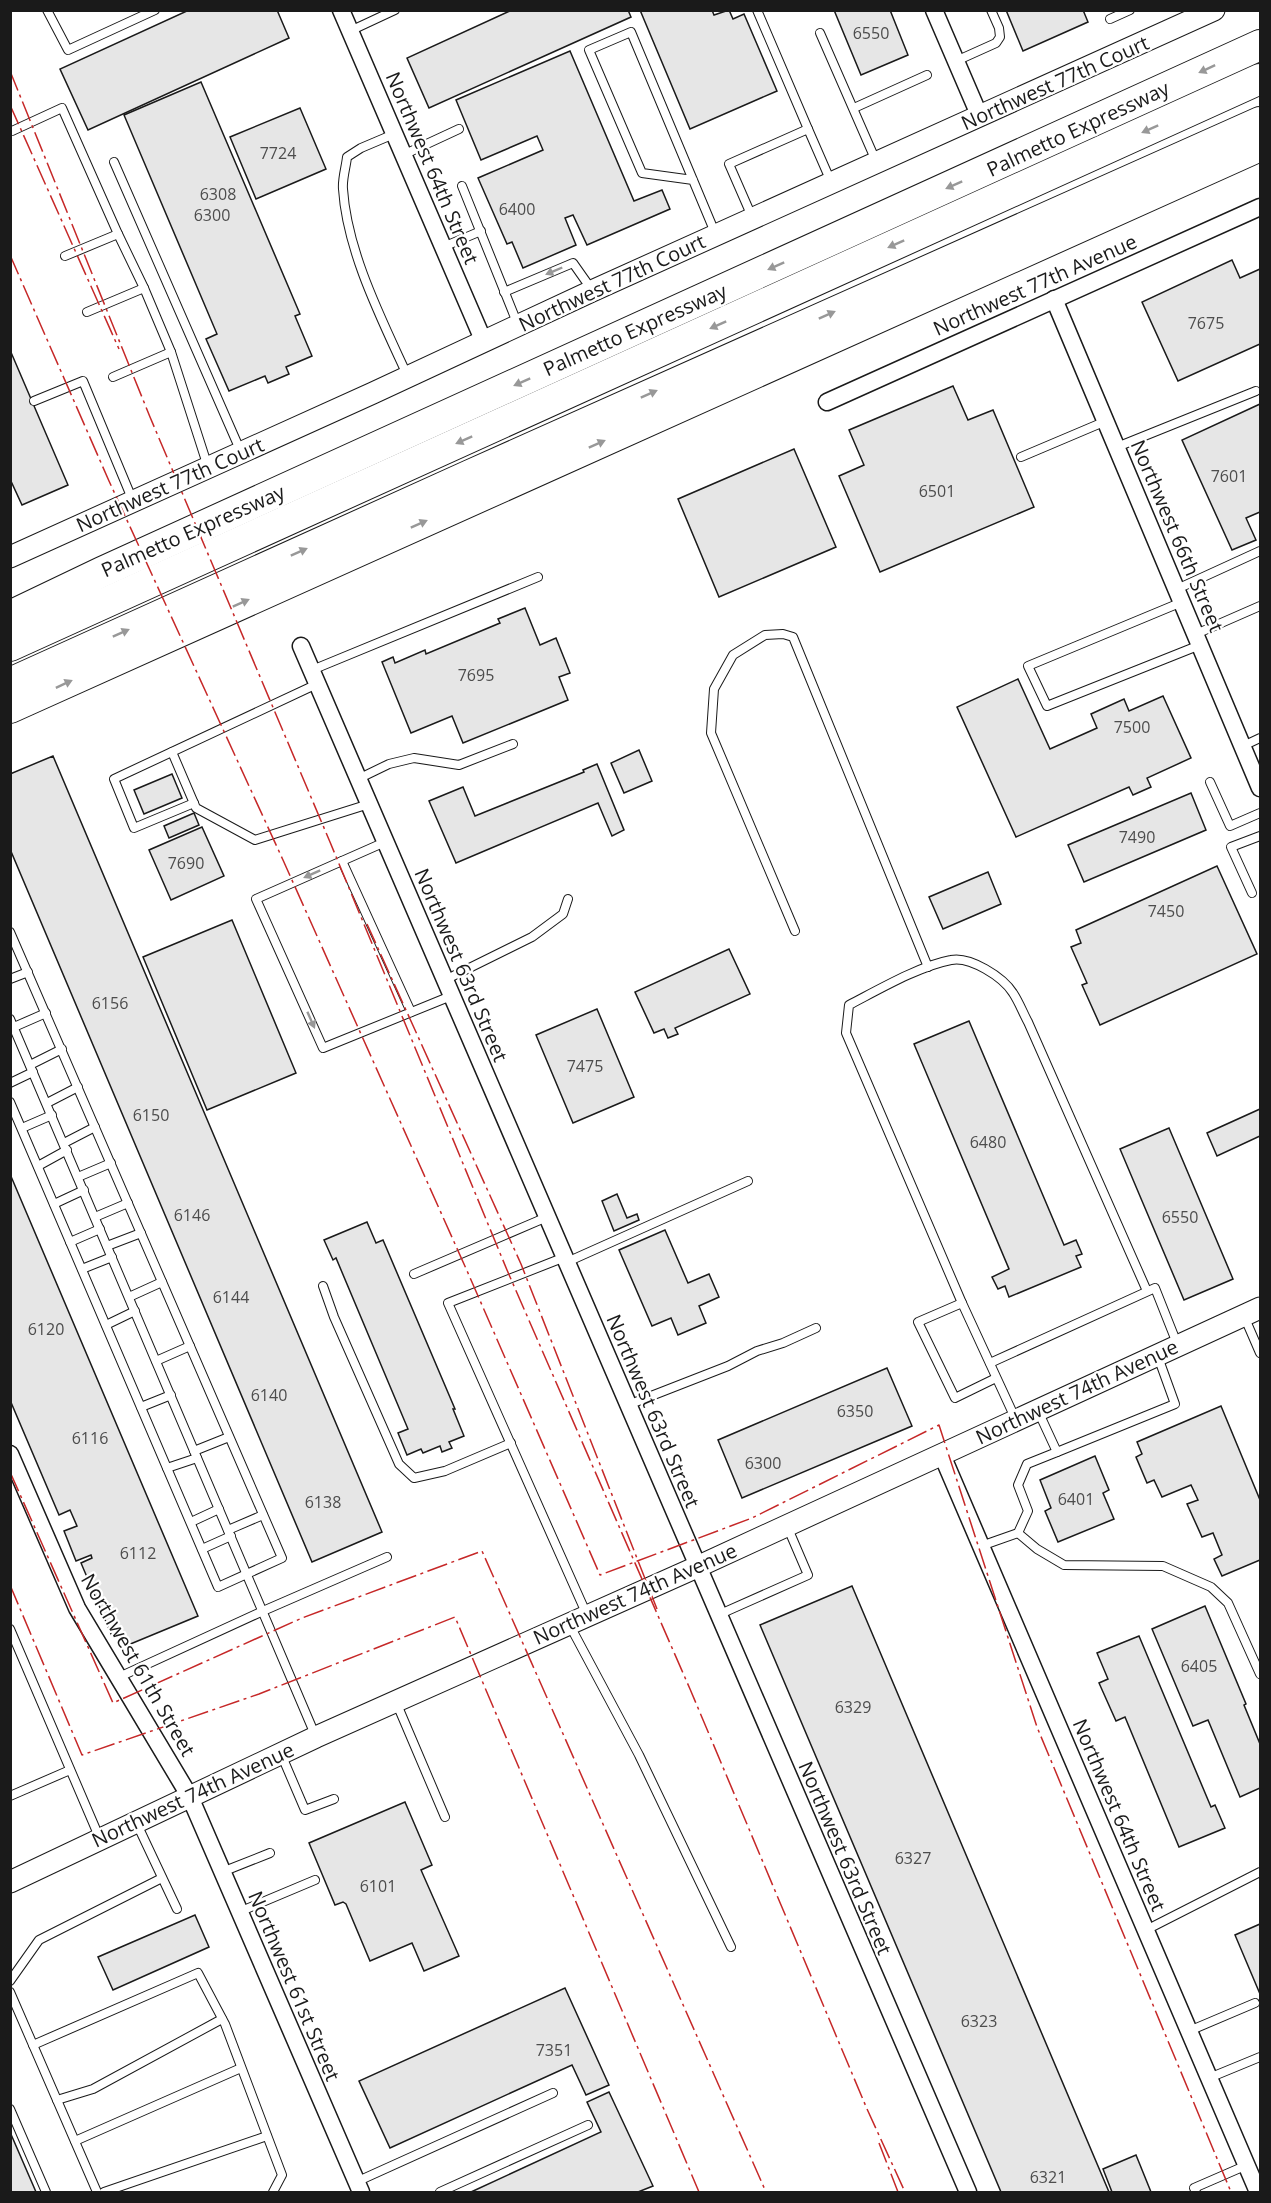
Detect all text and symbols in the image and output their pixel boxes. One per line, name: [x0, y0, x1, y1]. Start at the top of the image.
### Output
house number: 6550: [853, 22, 889, 44]
street label: Northwest 77th Court: [957, 29, 1153, 136]
one-way arrow: [1198, 64, 1216, 74]
street label: Northwest 64th Street: [380, 67, 485, 268]
street label: Palmetto Expressway: [982, 74, 1174, 183]
one-way arrow: [1140, 124, 1158, 134]
house number: 7724: [260, 142, 296, 164]
one-way arrow: [945, 181, 962, 190]
house number: 6308: [200, 183, 236, 205]
house number: 6400: [499, 198, 535, 220]
house number: 6300: [194, 204, 230, 226]
street label: Northwest 77th Court: [514, 227, 709, 338]
street label: Northwest 77th Avenue: [929, 227, 1141, 342]
one-way arrow: [887, 240, 904, 249]
one-way arrow: [767, 261, 785, 271]
one-way arrow: [546, 266, 563, 275]
street label: Palmetto Expressway: [539, 276, 732, 382]
one-way arrow: [818, 310, 835, 319]
house number: 7675: [1188, 312, 1224, 334]
one-way arrow: [709, 320, 727, 330]
one-way arrow: [514, 377, 531, 386]
one-way arrow: [640, 390, 657, 399]
street label: Northwest 77th Court: [72, 431, 268, 538]
street label: Northwest 66th Street: [1125, 435, 1230, 636]
one-way arrow: [456, 436, 473, 445]
one-way arrow: [589, 439, 607, 449]
house number: 7601: [1211, 465, 1247, 487]
street label: Palmetto Expressway: [97, 477, 290, 583]
house number: 6501: [919, 480, 955, 502]
one-way arrow: [411, 519, 428, 528]
one-way arrow: [290, 548, 307, 557]
one-way arrow: [233, 599, 250, 608]
one-way arrow: [113, 628, 131, 638]
house number: 7695: [458, 664, 494, 686]
one-way arrow: [55, 679, 72, 688]
house number: 7500: [1114, 716, 1150, 738]
house number: 7490: [1119, 826, 1155, 848]
house number: 7690: [168, 852, 204, 874]
street label: Northwest 63rd Street: [408, 864, 514, 1066]
one-way arrow: [303, 869, 321, 879]
house number: 7450: [1148, 900, 1184, 922]
house number: 6156: [92, 992, 128, 1014]
one-way arrow: [306, 1012, 316, 1030]
house number: 7475: [567, 1055, 603, 1077]
house number: 6150: [133, 1104, 169, 1126]
house number: 6480: [970, 1131, 1006, 1153]
house number: 6146: [174, 1204, 210, 1226]
house number: 6550: [1162, 1206, 1198, 1228]
house number: 6144: [213, 1286, 249, 1308]
street label: Northwest 63rd Street: [600, 1310, 706, 1512]
house number: 6120: [28, 1318, 64, 1340]
street label: Northwest 74th Avenue: [971, 1333, 1182, 1450]
house number: 6140: [251, 1384, 287, 1406]
house number: 6350: [837, 1400, 873, 1422]
house number: 6116: [72, 1427, 108, 1449]
house number: 6300: [745, 1452, 781, 1474]
house number: 6401: [1058, 1488, 1094, 1510]
house number: 6138: [305, 1491, 341, 1513]
street label: Northwest 74th Avenue: [529, 1536, 741, 1651]
house number: 6112: [120, 1542, 156, 1564]
street label: Northwest 61th Street: [75, 1569, 202, 1761]
house number: 6405: [1181, 1655, 1217, 1677]
house number: 6329: [835, 1696, 871, 1718]
street label: Northwest 64th Street: [1067, 1714, 1172, 1915]
street label: Northwest 74th Avenue: [87, 1736, 298, 1853]
street label: Northwest 63rd Street: [792, 1757, 898, 1959]
house number: 6327: [895, 1847, 931, 1869]
house number: 6101: [360, 1875, 396, 1897]
street label: Northwest 61st Street: [242, 1887, 347, 2085]
house number: 6323: [961, 2010, 997, 2032]
house number: 7351: [536, 2039, 572, 2061]
house number: 6321: [1030, 2166, 1066, 2188]

